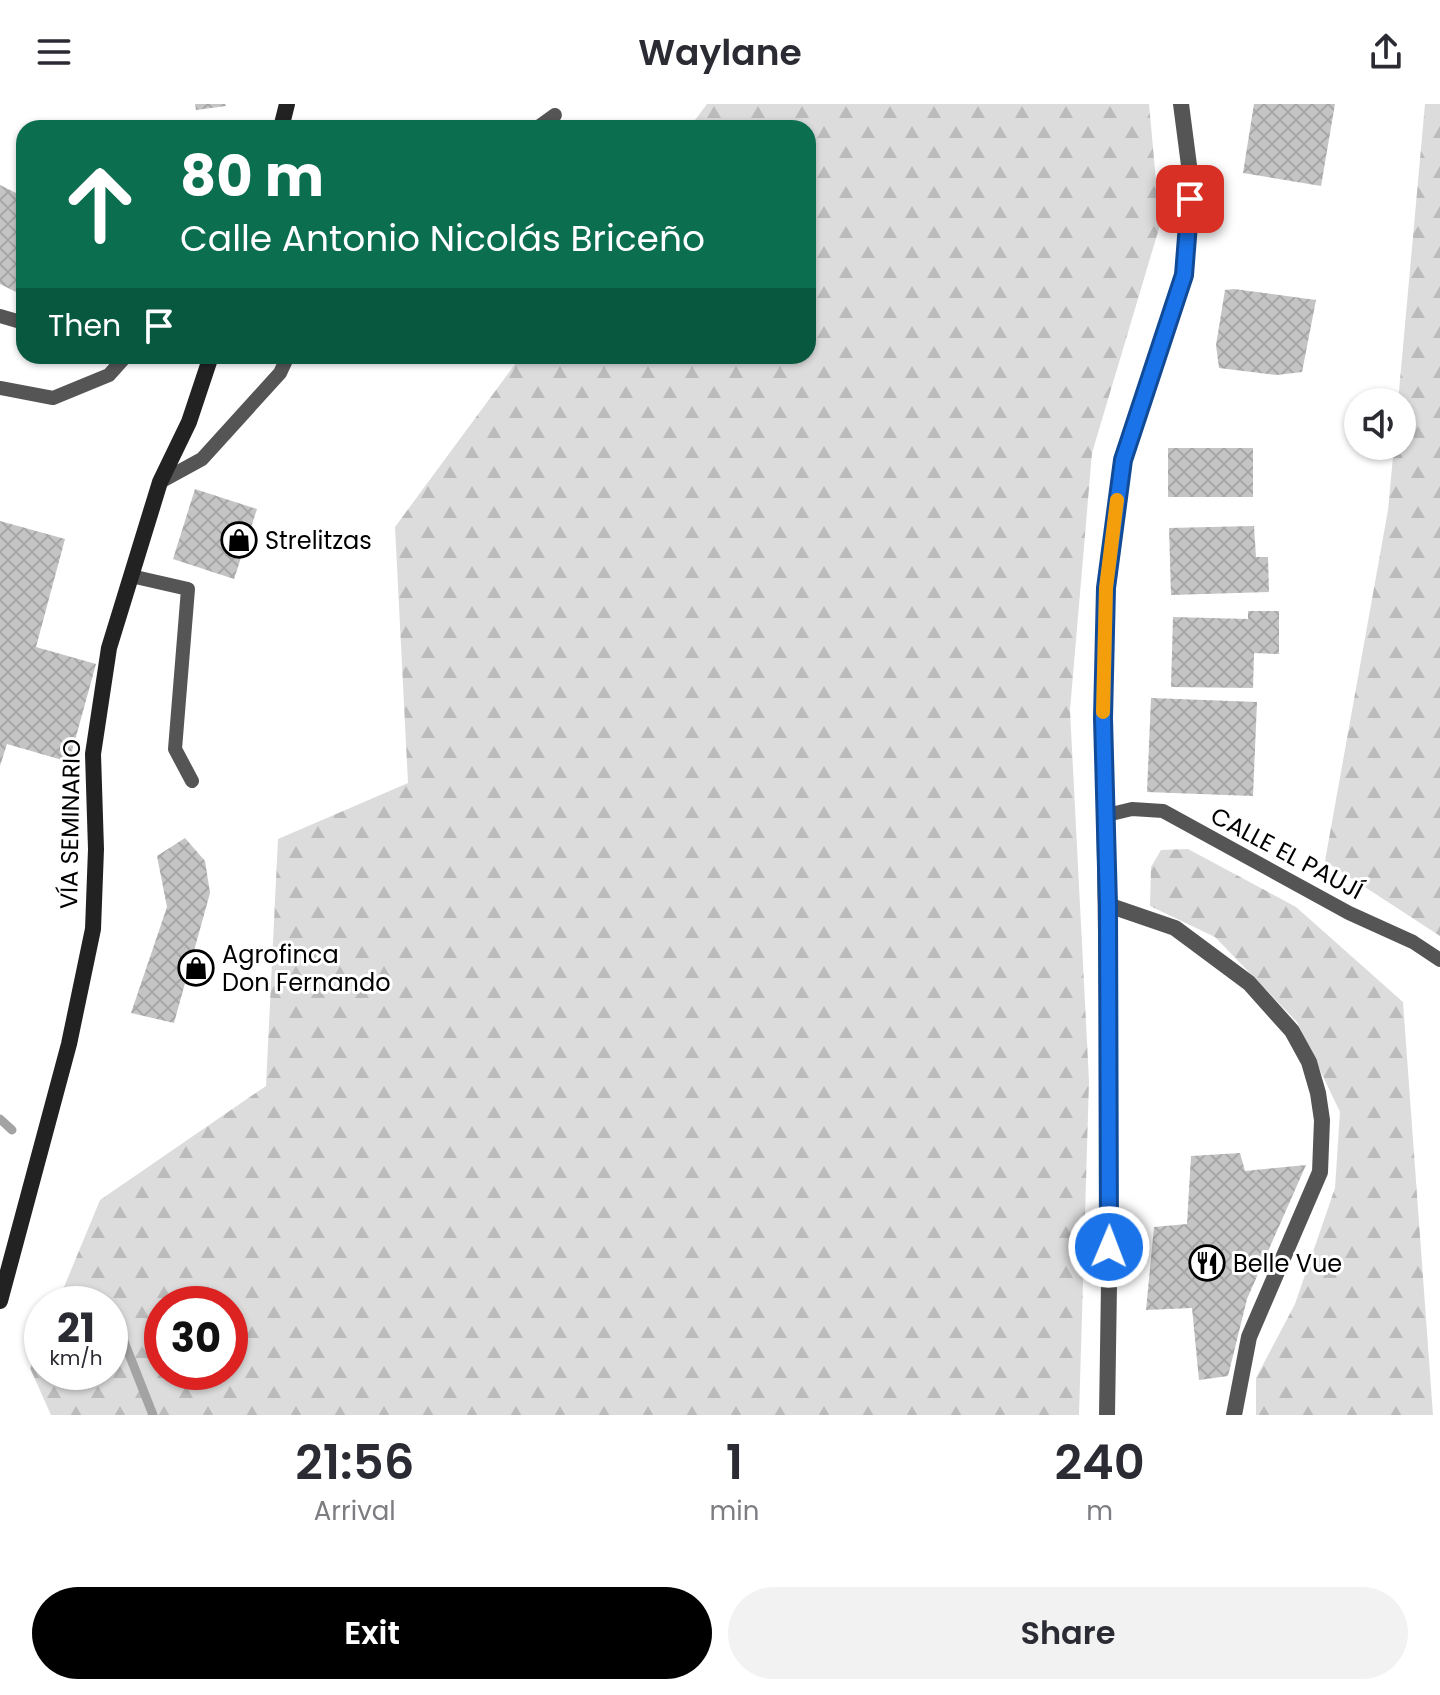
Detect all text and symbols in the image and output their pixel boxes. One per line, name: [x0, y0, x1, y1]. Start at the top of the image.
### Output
text: Waylane: [638, 27, 802, 78]
icon: menu: [32, 30, 76, 74]
icon: share: [1364, 30, 1408, 74]
text: 80 m: [180, 137, 324, 216]
icon: ahead: [48, 152, 152, 256]
pin: [1156, 165, 1224, 233]
icon: arrive: [1168, 177, 1212, 221]
text: Calle Antonio Nicolás Briceño: [180, 213, 705, 264]
text: Then: [48, 304, 121, 347]
icon: arrive: [137, 304, 181, 348]
map controls: [1344, 388, 1416, 460]
button: sound: [1344, 388, 1416, 460]
shop icon: Strelitzas: [220, 521, 258, 559]
place label: Strelitzas: [265, 524, 372, 557]
street label: VÍA SEMINARIO: [52, 739, 88, 909]
street label: CALLE EL PAUJÍ: [1205, 799, 1369, 907]
place label: Agrofinca Don Fernando: [222, 938, 391, 999]
shop icon: Agrofinca Don Fernando: [177, 949, 215, 987]
position arrow: [1067, 1205, 1151, 1289]
restaurant icon: Belle Vue: [1188, 1244, 1226, 1282]
place label: Belle Vue: [1233, 1247, 1342, 1280]
speed limit sign: 30: [144, 1286, 248, 1390]
text: 21: [57, 1300, 95, 1356]
text: km/h: [49, 1344, 103, 1372]
text: 21:56: [295, 1429, 414, 1496]
text: 1: [726, 1429, 743, 1496]
text: 240: [1055, 1429, 1145, 1496]
text: Arrival: [314, 1493, 396, 1529]
text: min: [710, 1493, 759, 1529]
text: m: [1086, 1493, 1113, 1529]
button: Exit: [32, 1587, 712, 1679]
button: Share: [728, 1587, 1408, 1679]

